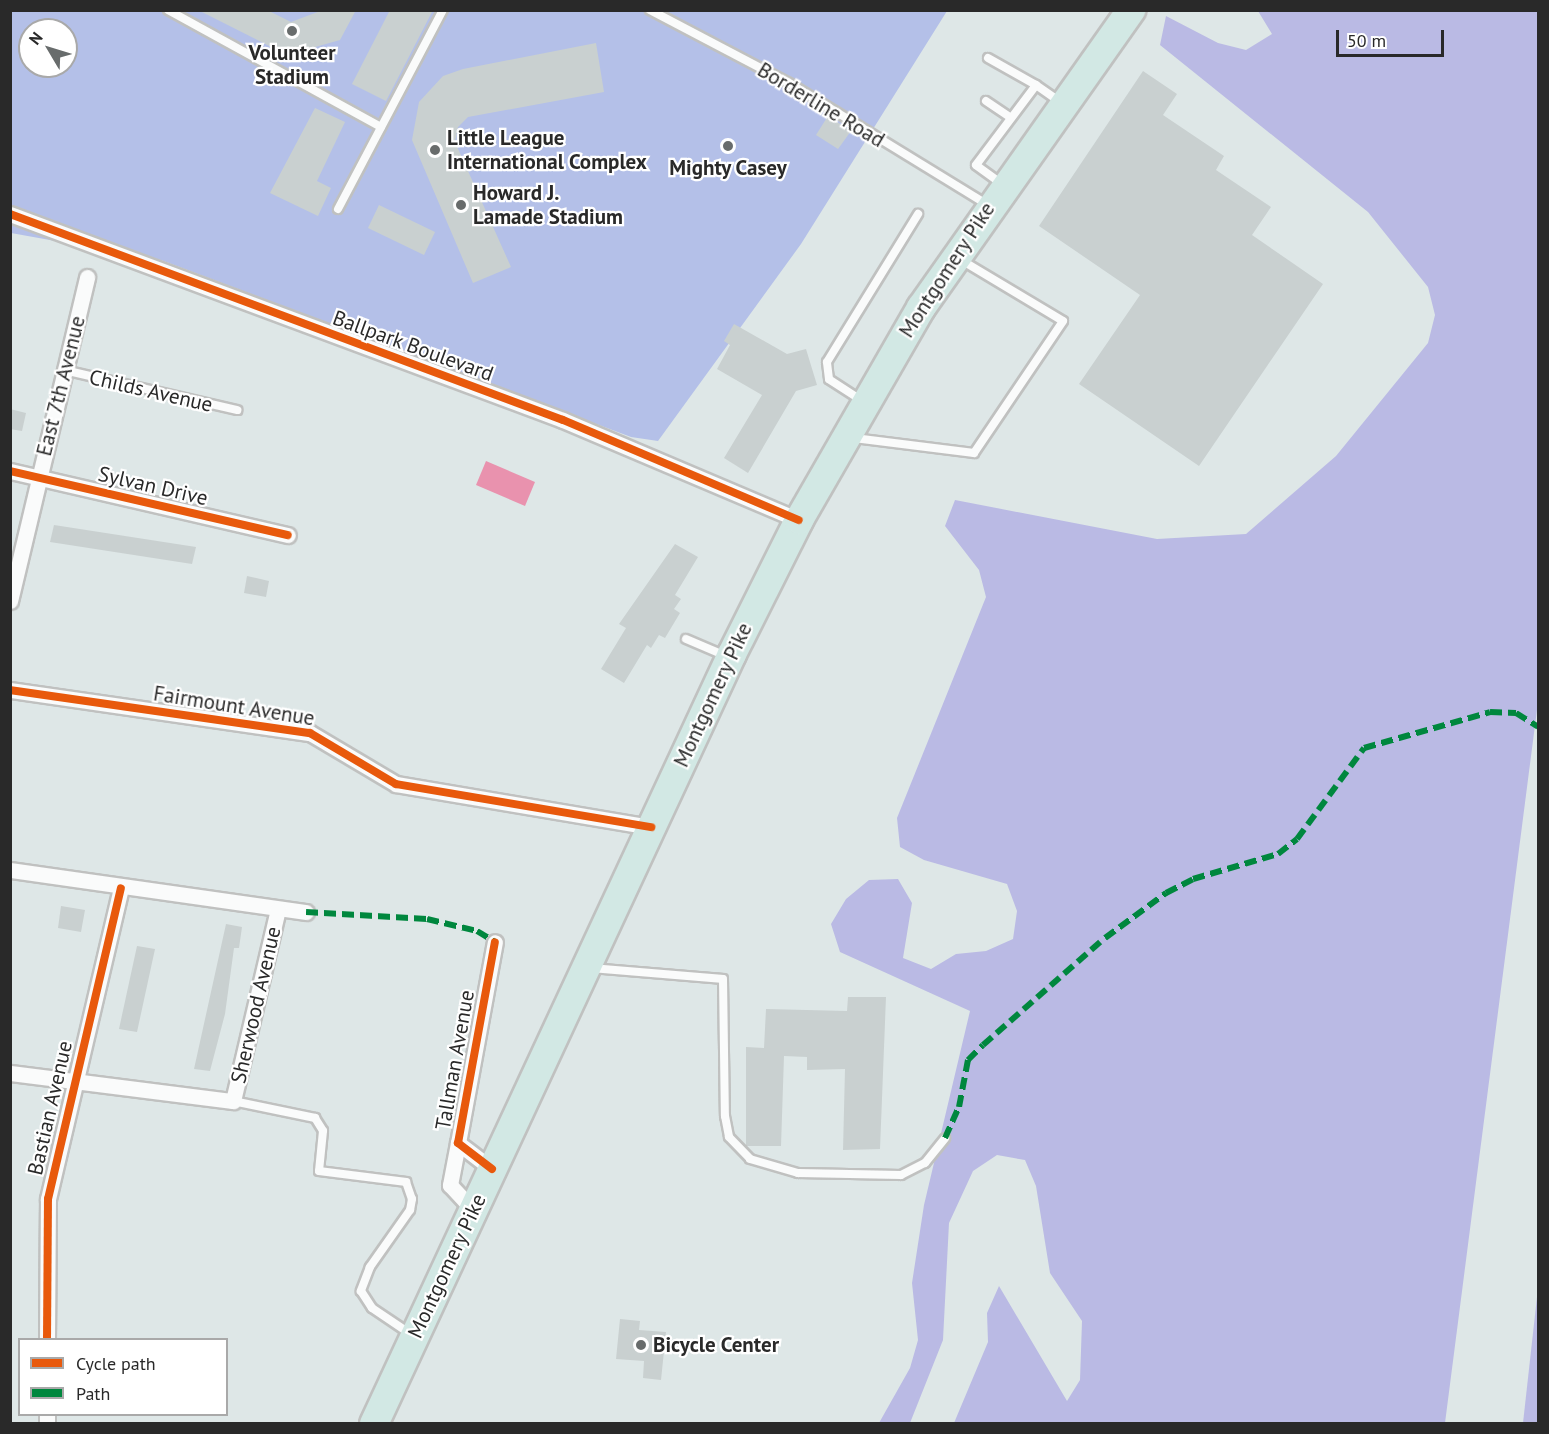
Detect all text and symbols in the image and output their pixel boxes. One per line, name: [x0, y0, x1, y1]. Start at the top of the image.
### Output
north arrow: [18, 18, 78, 78]
scale bar: [1339, 18, 1447, 56]
marker: Volunteer Stadium: [285, 24, 299, 38]
text: N: [24, 28, 47, 48]
text: 50 m: [1347, 29, 1386, 52]
place label: Volunteer Stadium: [248, 40, 336, 90]
street label: Borderline Road: [753, 57, 889, 153]
place label: Little League International Complex: [447, 125, 647, 175]
marker: Mighty Casey: [721, 139, 735, 153]
marker: Little League International Complex: [428, 143, 442, 157]
place label: Mighty Casey: [669, 155, 787, 181]
place label: Howard J. Lamade Stadium: [473, 180, 623, 230]
street label: Montgomery Pike: [894, 197, 1000, 343]
marker: Howard J. Lamade Stadium: [454, 198, 468, 212]
street label: Ballpark Boulevard: [329, 305, 497, 387]
street label: East 7th Avenue: [31, 313, 91, 459]
street label: Childs Avenue: [87, 364, 215, 418]
street label: Sylvan Drive: [96, 461, 210, 511]
street label: Montgomery Pike: [668, 619, 758, 771]
street label: Fairmount Avenue: [151, 681, 317, 731]
street label: Sherwood Avenue: [226, 924, 286, 1086]
street label: Tallman Avenue: [430, 988, 480, 1132]
street label: Bastian Avenue: [22, 1038, 78, 1178]
street label: Montgomery Pike: [402, 1190, 492, 1342]
place label: Bicycle Center: [653, 1332, 779, 1358]
legend: [18, 1338, 228, 1416]
marker: Bicycle Center: [634, 1338, 648, 1352]
text: Cycle path: [76, 1352, 156, 1375]
text: Path: [76, 1382, 110, 1405]

